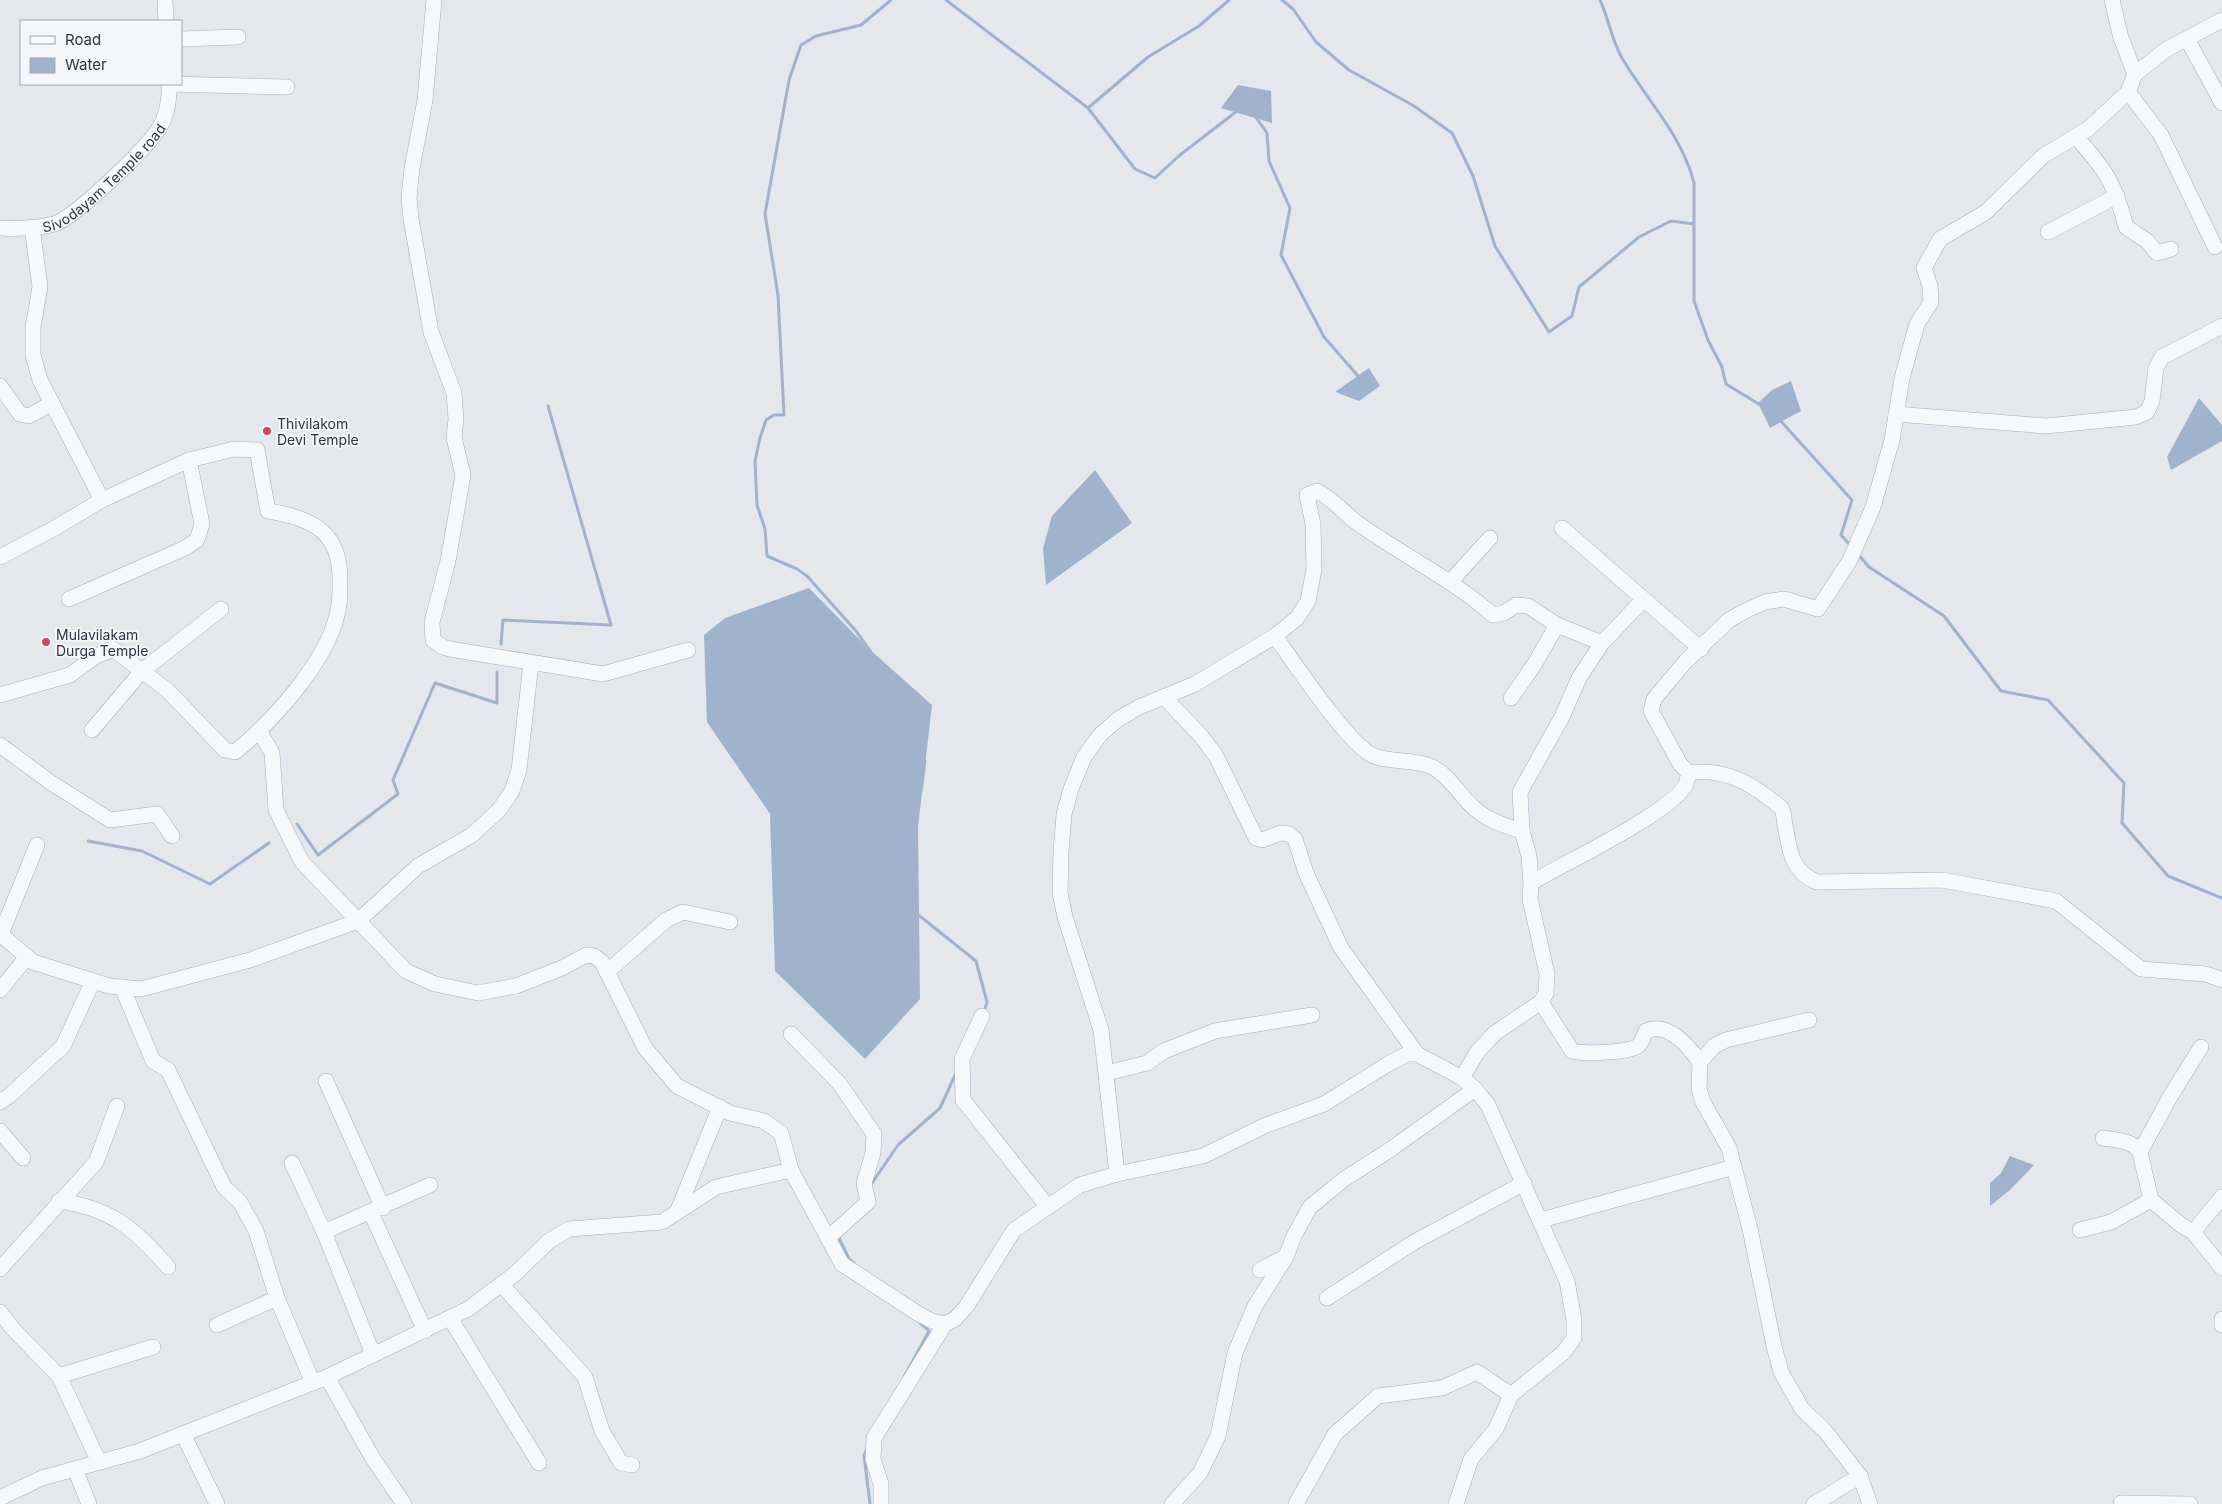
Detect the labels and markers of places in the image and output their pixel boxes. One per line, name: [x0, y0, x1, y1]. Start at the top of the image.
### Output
place label: Thivilakom Devi Temple: [277, 415, 359, 448]
marker: Thivilakom Devi Temple: [261, 425, 273, 437]
place label: Mulavilakam Durga Temple: [56, 626, 148, 659]
marker: Mulavilakam Durga Temple: [40, 636, 52, 648]

